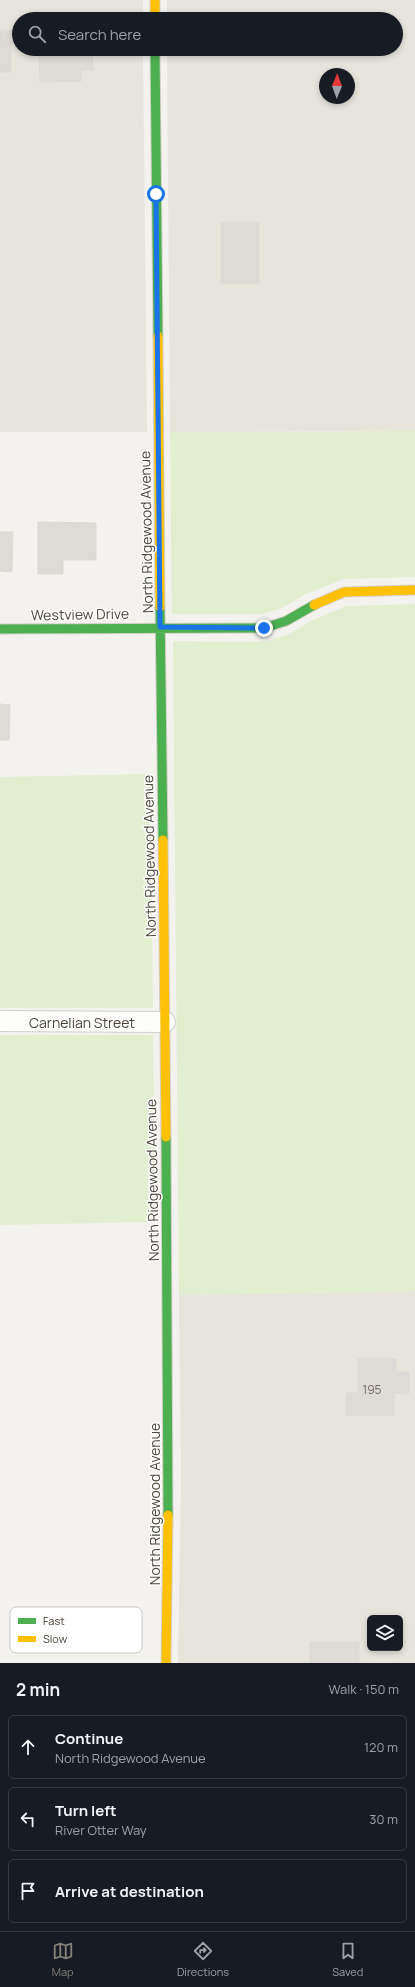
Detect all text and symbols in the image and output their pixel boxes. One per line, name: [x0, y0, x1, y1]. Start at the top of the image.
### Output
search box: [12, 12, 403, 56]
icon: search: [26, 23, 48, 45]
text: Search here: [58, 24, 141, 45]
north arrow: [319, 68, 355, 104]
route start: [147, 185, 165, 203]
street label: North Ridgewood Avenue: [135, 451, 157, 613]
street label: Westview Drive: [31, 604, 129, 624]
route end: [255, 619, 273, 637]
street label: North Ridgewood Avenue: [138, 775, 160, 937]
street label: Carnelian Street: [29, 1013, 135, 1032]
street label: North Ridgewood Avenue: [141, 1099, 163, 1261]
house number: 195: [362, 1381, 382, 1398]
street label: North Ridgewood Avenue: [145, 1423, 164, 1585]
legend: [10, 1607, 142, 1653]
text: Fast: [43, 1613, 65, 1628]
map controls: [367, 1615, 403, 1651]
button: layers: [367, 1615, 403, 1651]
text: Slow: [43, 1631, 68, 1646]
text: 2 min: [16, 1678, 60, 1701]
text: Walk · 150 m: [328, 1680, 399, 1698]
text: Continue: [55, 1728, 123, 1749]
icon: ahead: [17, 1736, 39, 1758]
text: 120 m: [364, 1738, 398, 1756]
text: North Ridgewood Avenue: [55, 1749, 206, 1767]
text: Turn left: [55, 1800, 117, 1821]
icon: left: [17, 1808, 39, 1830]
text: 30 m: [369, 1810, 398, 1828]
text: River Otter Way: [55, 1821, 147, 1839]
icon: arrive: [17, 1880, 39, 1902]
text: Arrive at destination: [55, 1881, 204, 1902]
tab: Map: [52, 1940, 74, 1979]
tab: Directions: [177, 1940, 229, 1979]
tab: Saved: [332, 1940, 363, 1979]

